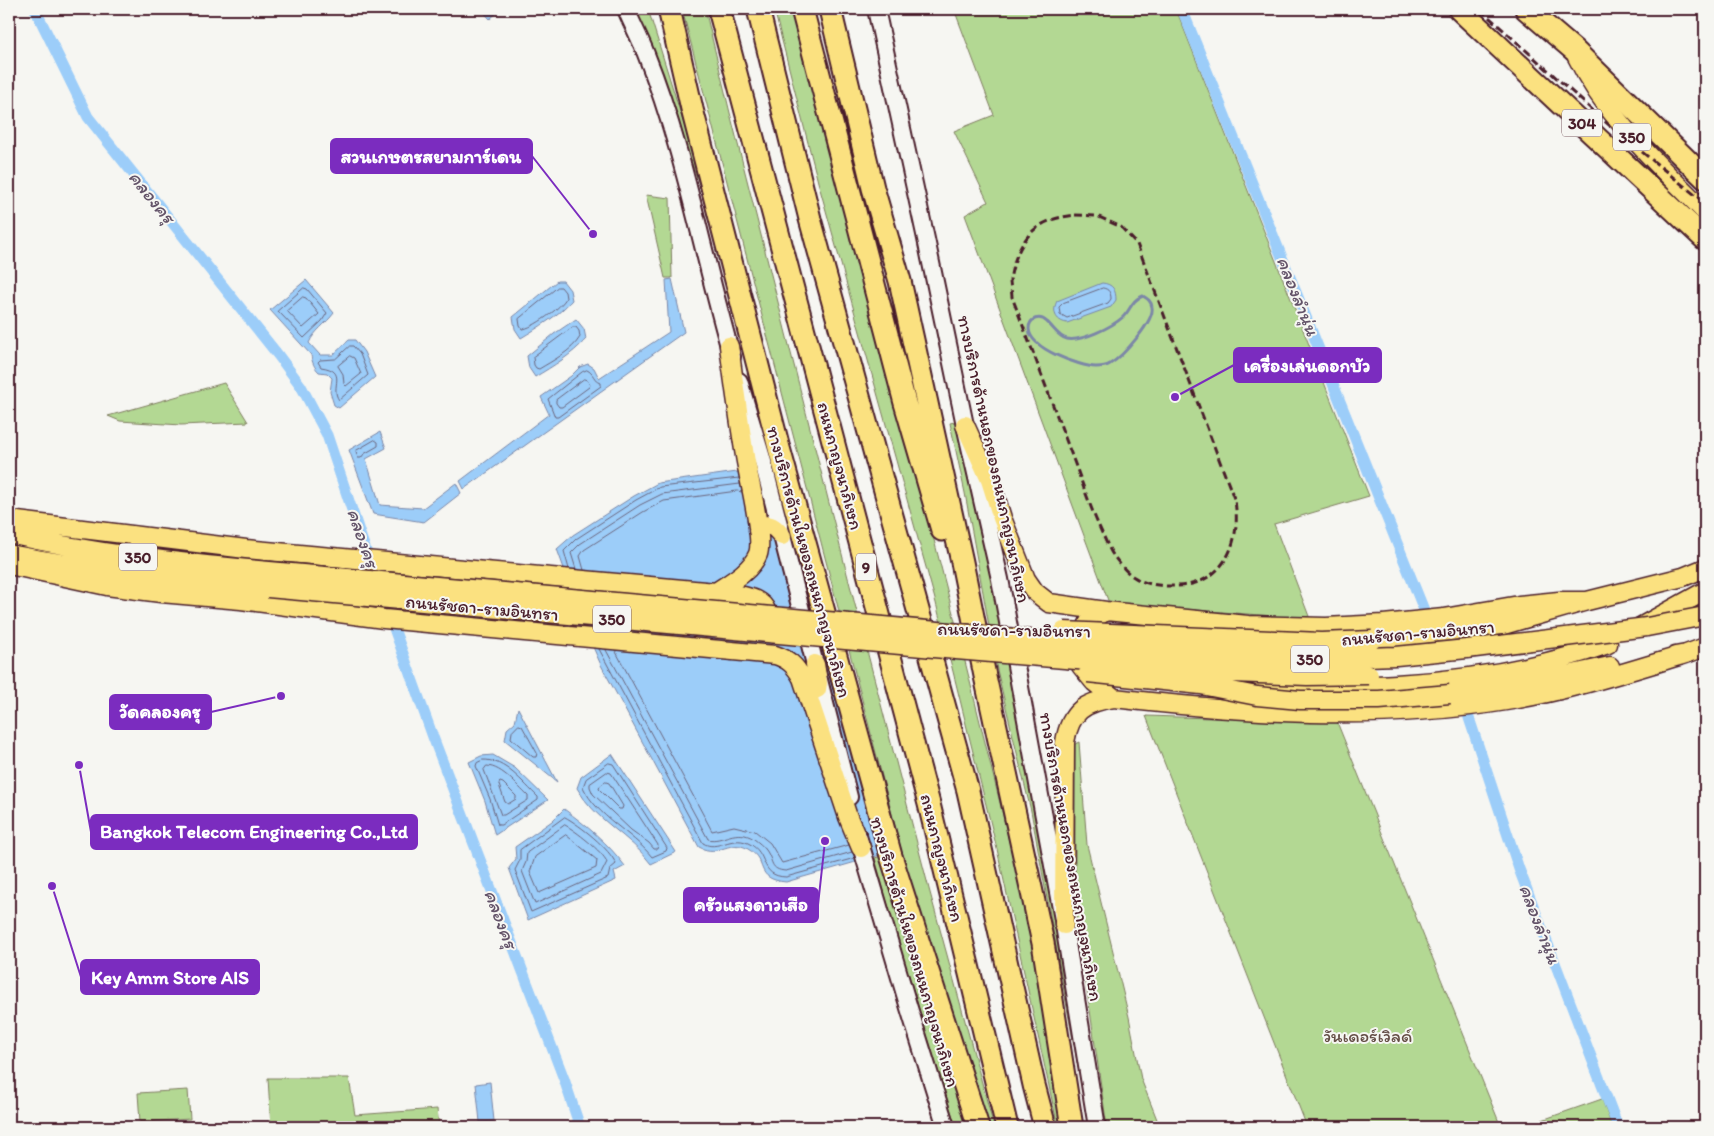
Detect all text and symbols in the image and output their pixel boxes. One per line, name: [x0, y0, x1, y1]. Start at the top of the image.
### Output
road number: 304: [1562, 110, 1602, 136]
road number: 350: [1613, 124, 1651, 150]
callout: สวนเกษตรสยามการ์เดน: [331, 139, 532, 173]
text: สวนเกษตรสยามการ์เดน: [341, 145, 522, 168]
water label: คลองครุ: [123, 166, 182, 230]
water label: คลองลำนุ่น: [1271, 253, 1325, 340]
street label: ทางบริการด้านนอกของถนนกาญจนาภิเษก: [953, 313, 1035, 605]
callout: เครื่องเล่นดอกบัว: [1234, 348, 1381, 382]
text: เครื่องเล่นดอกบัว: [1244, 354, 1370, 377]
street label: ถนนกาญจนาภิเษก: [812, 400, 868, 532]
street label: ทางบริการด้านในของถนนกาญจนาภิเษก: [762, 424, 856, 700]
water label: คลองครุ: [341, 505, 385, 573]
road number: 350: [119, 544, 157, 570]
road number: 9: [856, 554, 876, 580]
street label: ถนนรัชดา-รามอินทรา: [405, 590, 559, 626]
road number: 350: [593, 606, 631, 632]
street label: ถนนรัชดา-รามอินทรา: [1341, 615, 1495, 651]
street label: ถนนรัชดา-รามอินทรา: [937, 618, 1091, 642]
road number: 350: [1291, 646, 1329, 672]
callout: วัดคลองครุ: [110, 695, 211, 729]
text: วัดคลองครุ: [119, 700, 201, 724]
street label: ทางบริการด้านนอกของถนนกาญจนาภิเษก: [1035, 711, 1107, 1003]
street label: ถนนกาญจนาภิเษก: [915, 792, 969, 924]
street label: ทางบริการด้านในของถนนกาญจนาภิเษก: [866, 814, 964, 1090]
callout: Bangkok Telecom Engineering Co.,Ltd: [91, 815, 417, 849]
text: Bangkok Telecom Engineering Co.,Ltd: [100, 820, 409, 843]
water label: คลองลำนุ่น: [1513, 881, 1566, 968]
water label: คลองครุ: [478, 886, 524, 954]
callout: ครัวแสงดาวเสือ: [684, 888, 818, 922]
text: ครัวแสงดาวเสือ: [694, 893, 808, 916]
callout: Key Amm Store AIS: [81, 960, 259, 994]
text: Key Amm Store AIS: [91, 966, 249, 989]
park label: วันเดอร์เวิลด์: [1323, 1025, 1413, 1047]

